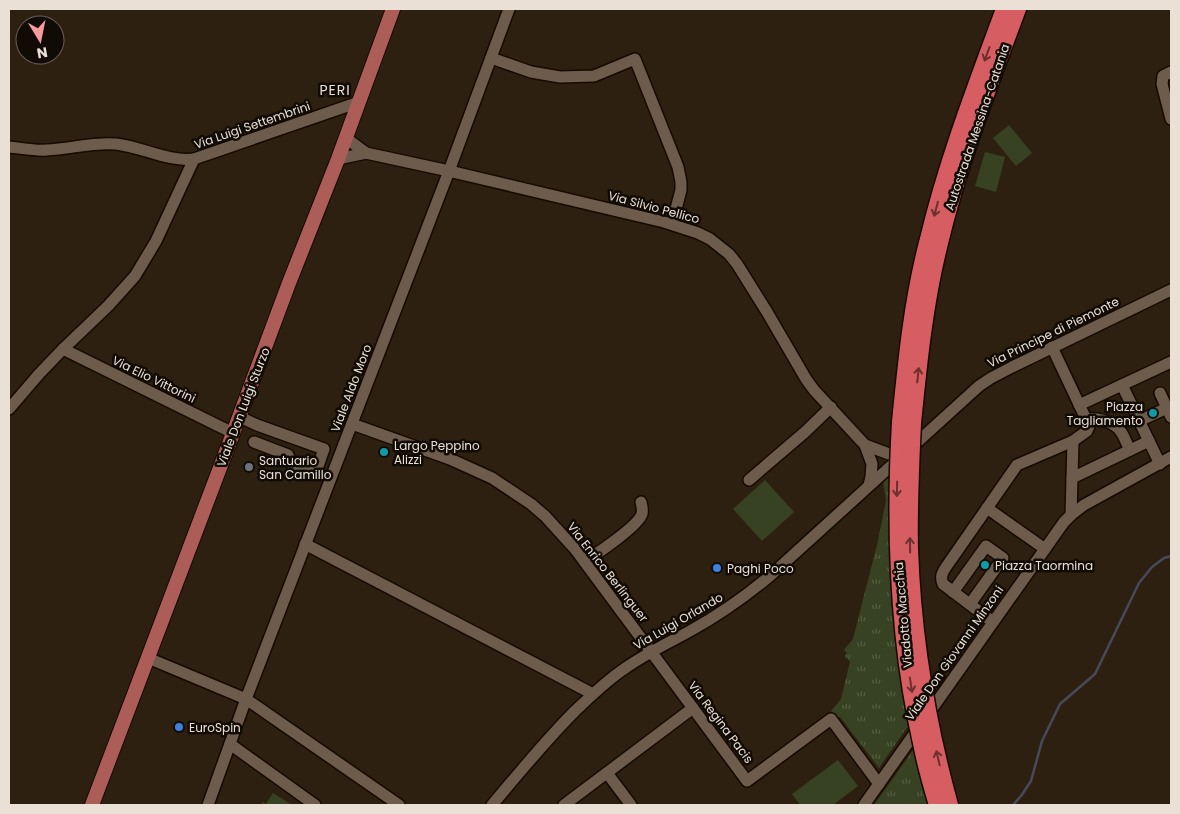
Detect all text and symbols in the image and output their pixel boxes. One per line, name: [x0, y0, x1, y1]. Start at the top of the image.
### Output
north arrow: [15, 15, 65, 65]
text: N: [35, 42, 49, 64]
street label: Autostrada Messina-Catania: [941, 42, 1013, 212]
one-way arrow: [982, 46, 991, 62]
district label: PERI: [319, 80, 351, 100]
street label: Via Luigi Settembrini: [192, 97, 312, 153]
street label: Via Silvio Pellico: [606, 187, 702, 227]
one-way arrow: [930, 200, 940, 216]
street label: Via Principe di Piemonte: [984, 293, 1122, 371]
street label: Viale Aldo Moro: [326, 341, 376, 434]
street label: Viale Don Luigi Sturzo: [212, 345, 274, 469]
street label: Via Elio Vittorini: [109, 351, 199, 407]
one-way arrow: [913, 367, 923, 383]
place label: Piazza Tagliamento: [1067, 398, 1143, 429]
marker: Piazza Tagliamento: [1147, 407, 1159, 419]
place label: Largo Peppino Alizzi: [394, 437, 480, 468]
marker: Largo Peppino Alizzi: [378, 446, 390, 458]
place label: Santuario San Camillo: [259, 452, 332, 483]
marker: Santuario San Camillo: [243, 461, 255, 473]
one-way arrow: [892, 480, 902, 496]
street label: Via Enrico Berlinguer: [564, 519, 653, 626]
one-way arrow: [906, 538, 915, 554]
place label: Piazza Taormina: [995, 557, 1093, 574]
marker: Piazza Taormina: [979, 559, 991, 571]
place label: Paghi Poco: [727, 560, 794, 577]
street label: Viadotto Macchia: [890, 561, 916, 669]
marker: Paghi Poco: [711, 562, 723, 574]
street label: Viale Don Giovanni Minzoni: [901, 582, 1007, 724]
street label: Via Luigi Orlando: [630, 588, 726, 654]
street label: Via Regina Pacis: [684, 677, 758, 767]
one-way arrow: [906, 677, 916, 693]
place label: EuroSpin: [189, 719, 241, 736]
marker: EuroSpin: [173, 721, 185, 733]
one-way arrow: [933, 751, 942, 767]

